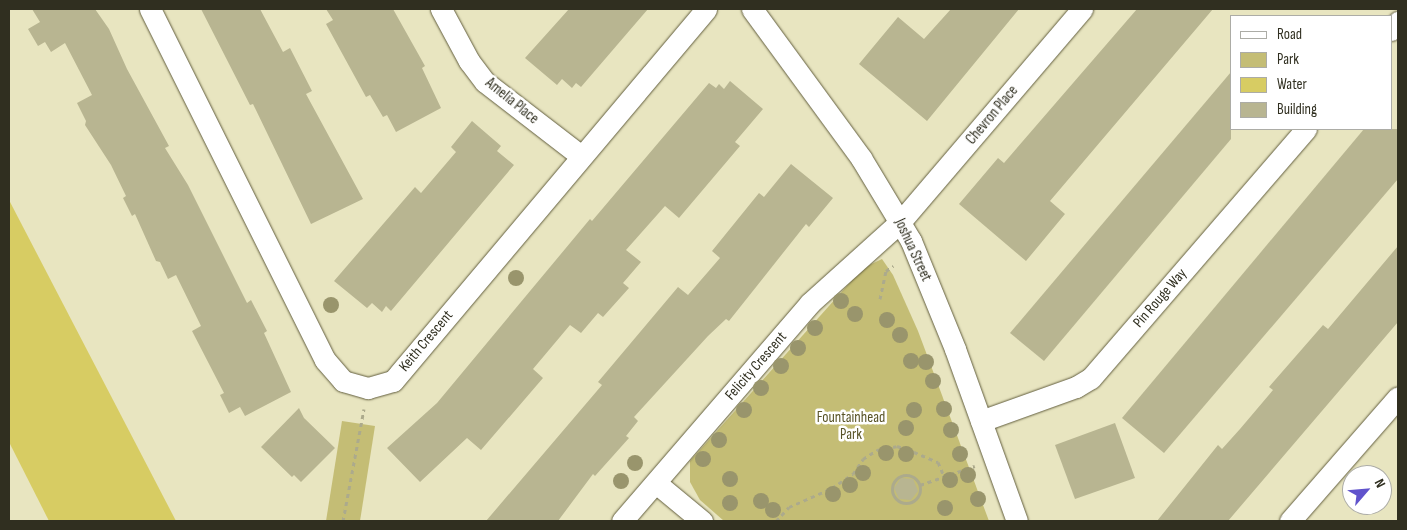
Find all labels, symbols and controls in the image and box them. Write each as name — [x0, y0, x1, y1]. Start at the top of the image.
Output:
legend — [1230, 15, 1392, 130]
text: Road — [1277, 25, 1302, 44]
text: Park — [1277, 50, 1299, 69]
street label: Amelia Place — [482, 74, 542, 128]
text: Water — [1277, 75, 1307, 94]
street label: Chevron Place — [962, 82, 1022, 148]
text: Building — [1277, 100, 1317, 119]
street label: Joshua Street — [891, 216, 935, 284]
street label: Pin Rouge Way — [1129, 265, 1191, 331]
street label: Keith Crescent — [395, 307, 457, 375]
street label: Felicity Crescent — [721, 328, 791, 404]
park label: Fountainhead Park — [817, 408, 885, 443]
north arrow — [1342, 465, 1392, 515]
text: N — [1371, 476, 1389, 491]

